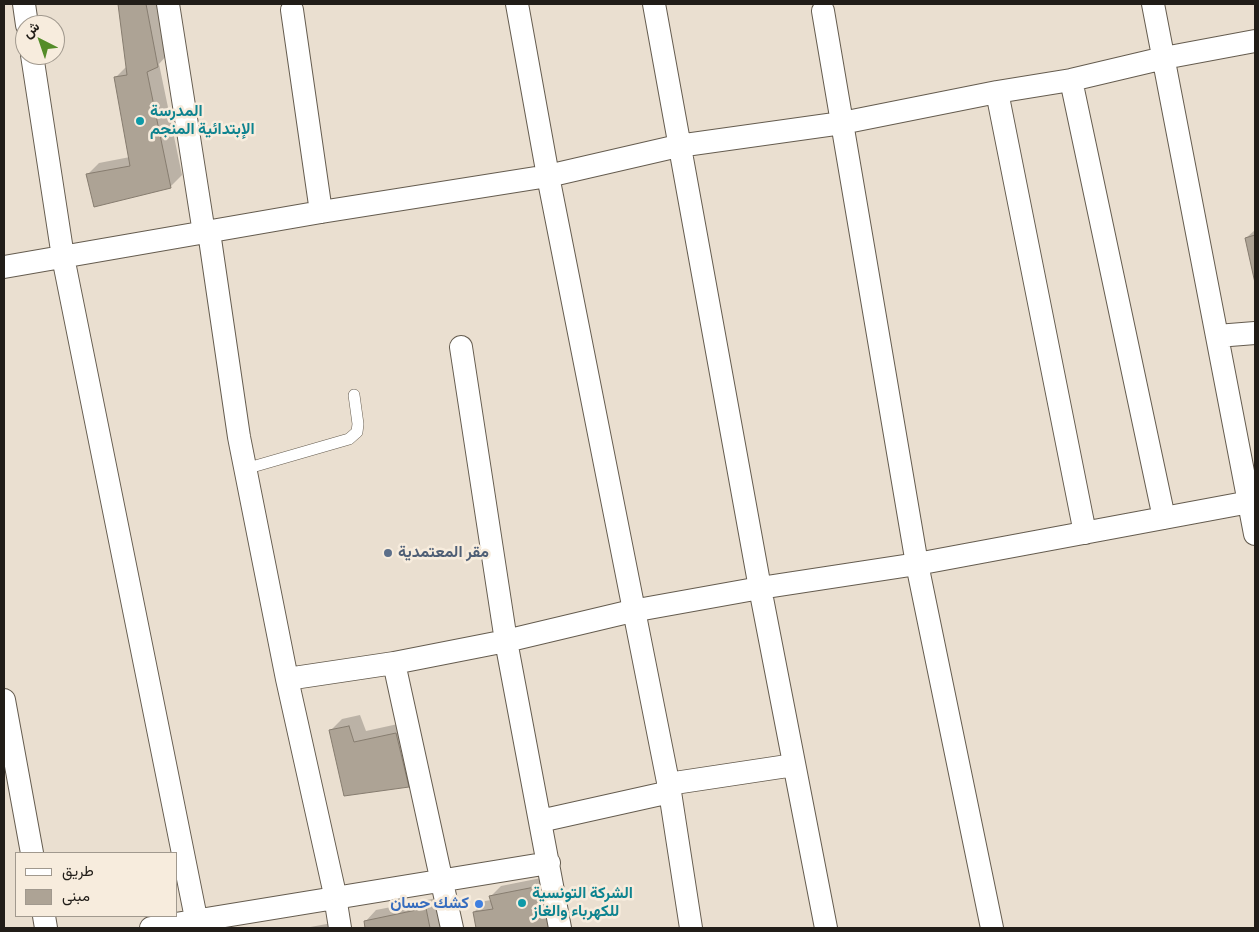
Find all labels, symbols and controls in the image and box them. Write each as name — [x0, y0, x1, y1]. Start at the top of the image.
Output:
north arrow — [15, 15, 65, 65]
text: ش — [18, 16, 44, 43]
place label: المدرسة الإبتدائية المنجم — [150, 102, 255, 140]
marker: المدرسة الإبتدائية المنجم — [134, 115, 146, 127]
place label: مقر المعتمدية — [398, 543, 489, 563]
marker: مقر المعتمدية — [382, 547, 394, 559]
legend — [15, 852, 178, 917]
text: طريق — [62, 860, 94, 881]
place label: الشركة التونسية للكهرباء والغاز — [532, 884, 633, 922]
text: مبنى — [62, 885, 90, 906]
place label: كشك حسان — [390, 894, 469, 914]
marker: الشركة التونسية للكهرباء والغاز — [516, 897, 528, 909]
marker: كشك حسان — [473, 898, 485, 910]

